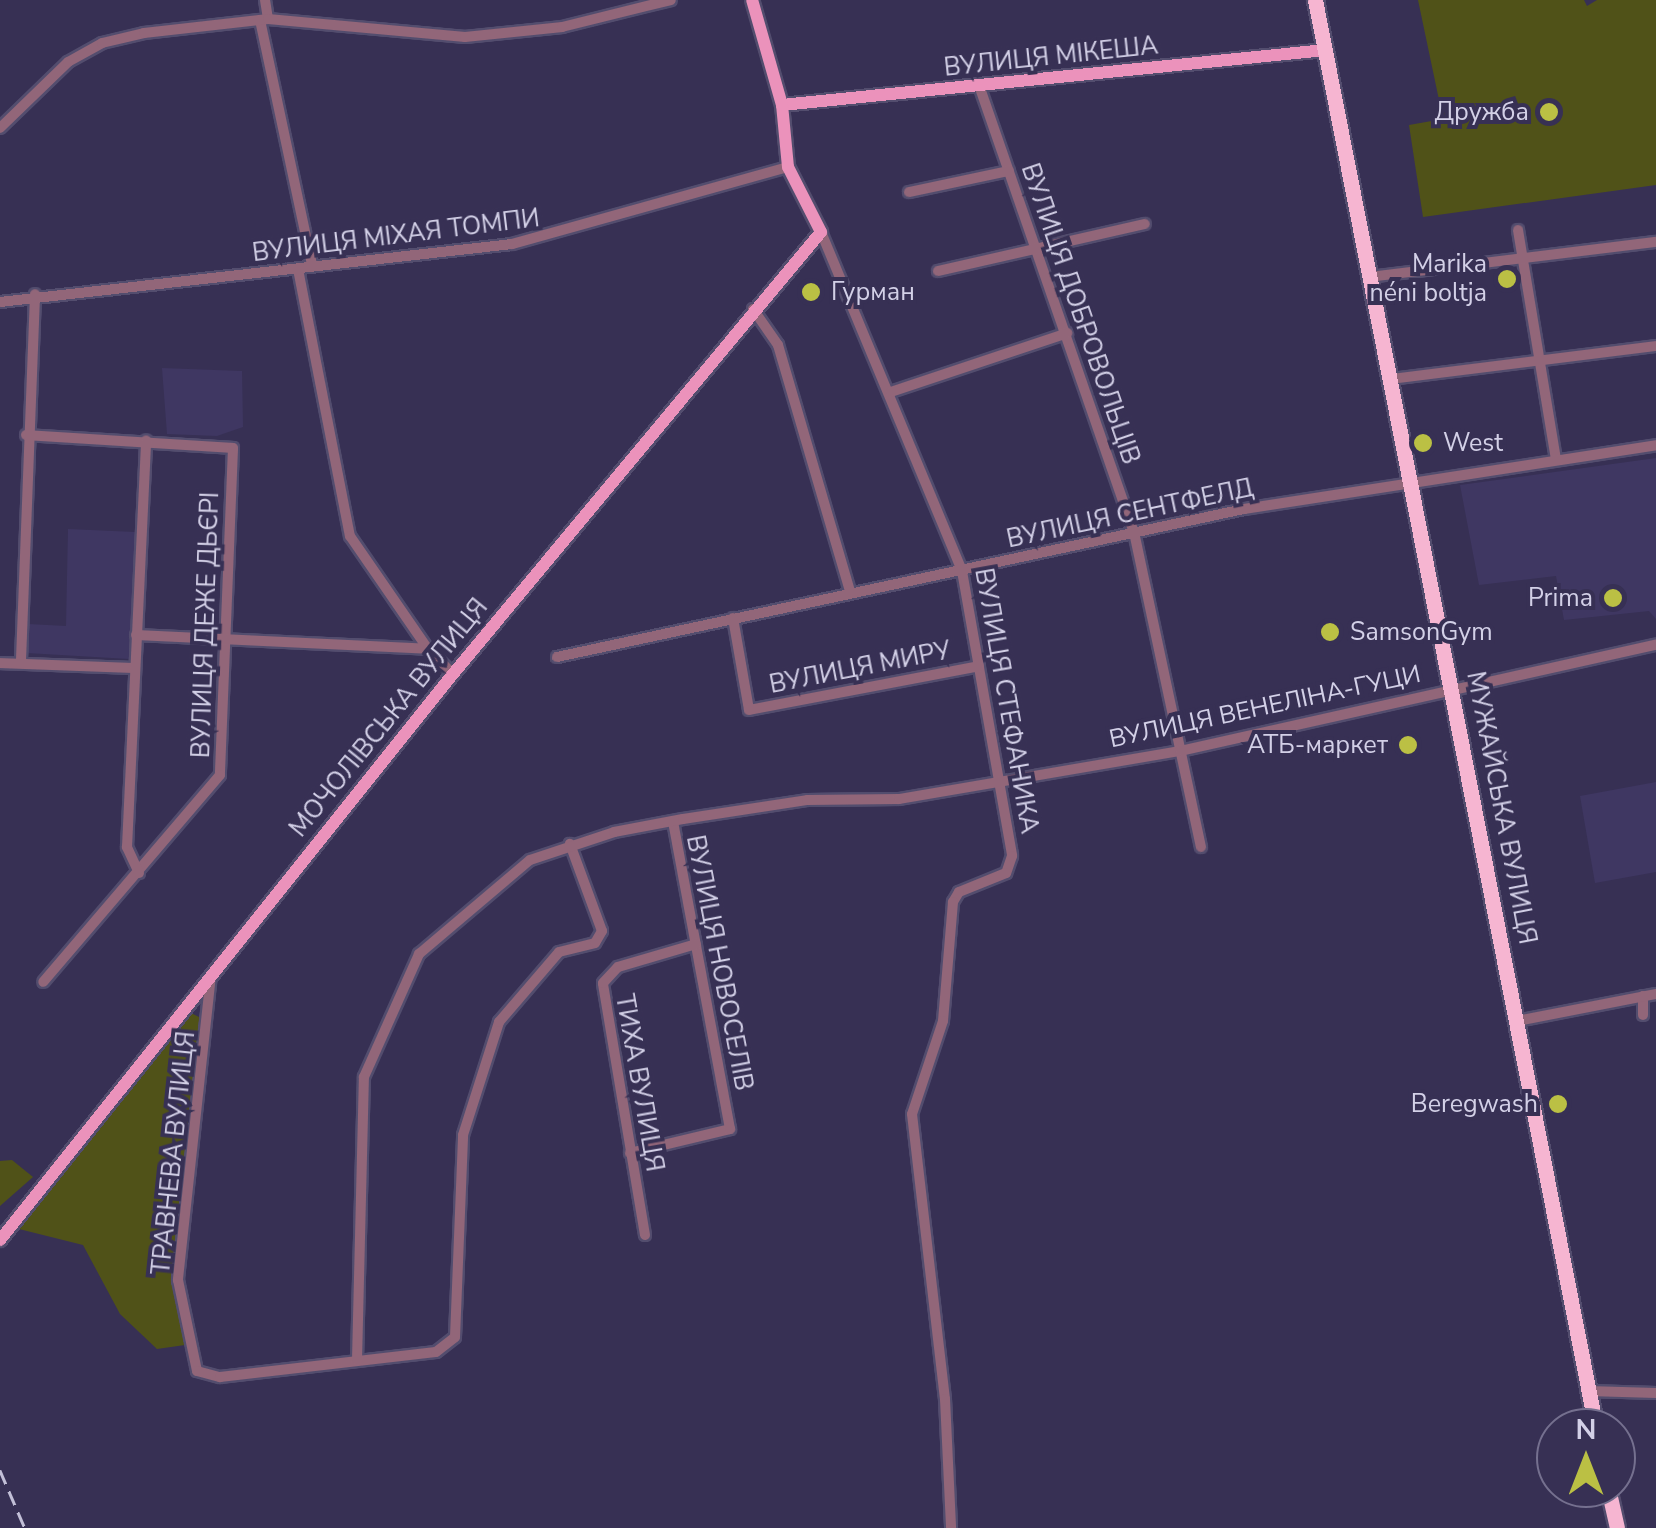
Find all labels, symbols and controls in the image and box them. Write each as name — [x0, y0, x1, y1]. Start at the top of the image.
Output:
street label: ВУЛИЦЯ МІКЕША — [942, 31, 1160, 83]
place label: Дружба — [1435, 97, 1529, 127]
marker: Дружба — [1538, 101, 1560, 123]
street label: ВУЛИЦЯ ДОБРОВОЛЬЦІВ — [1014, 160, 1146, 468]
street label: ВУЛИЦЯ МІХАЯ ТОМПИ — [251, 203, 541, 269]
place label: Marika néni boltja — [1370, 250, 1487, 309]
marker: Marika néni boltja — [1496, 268, 1518, 290]
place label: Гурман — [831, 277, 915, 307]
marker: Гурман — [800, 281, 822, 303]
place label: West — [1443, 428, 1503, 458]
marker: West — [1412, 432, 1434, 454]
street label: ВУЛИЦЯ СЕНТФЕЛД — [1004, 473, 1256, 555]
street label: ВУЛИЦЯ ДЕЖЕ ДЬЄРІ — [186, 491, 226, 759]
street label: ВУЛИЦЯ СТЕФАНИКА — [968, 566, 1044, 836]
place label: Prima — [1528, 583, 1593, 613]
marker: Prima — [1602, 587, 1624, 609]
street label: МОЧОЛІВСЬКА ВУЛИЦЯ — [284, 593, 494, 843]
place label: SamsonGym — [1350, 617, 1493, 647]
marker: SamsonGym — [1319, 621, 1341, 643]
street label: ВУЛИЦЯ МИРУ — [767, 636, 953, 700]
street label: ВУЛИЦЯ ВЕНЕЛІНА-ГУЦИ — [1107, 659, 1423, 755]
street label: МУЖАЙСЬКА ВУЛИЦЯ — [1460, 669, 1542, 947]
place label: АТБ-маркет — [1247, 730, 1388, 760]
marker: АТБ-маркет — [1397, 734, 1419, 756]
street label: ВУЛИЦЯ НОВОСЕЛІВ — [679, 833, 759, 1093]
street label: ТИХА ВУЛИЦЯ — [609, 992, 669, 1174]
street label: ТРАВНЕВА ВУЛИЦЯ — [146, 1030, 202, 1276]
place label: Beregwash — [1411, 1089, 1538, 1119]
marker: Beregwash — [1547, 1093, 1569, 1115]
north arrow — [1536, 1408, 1636, 1508]
text: N — [1576, 1411, 1596, 1449]

